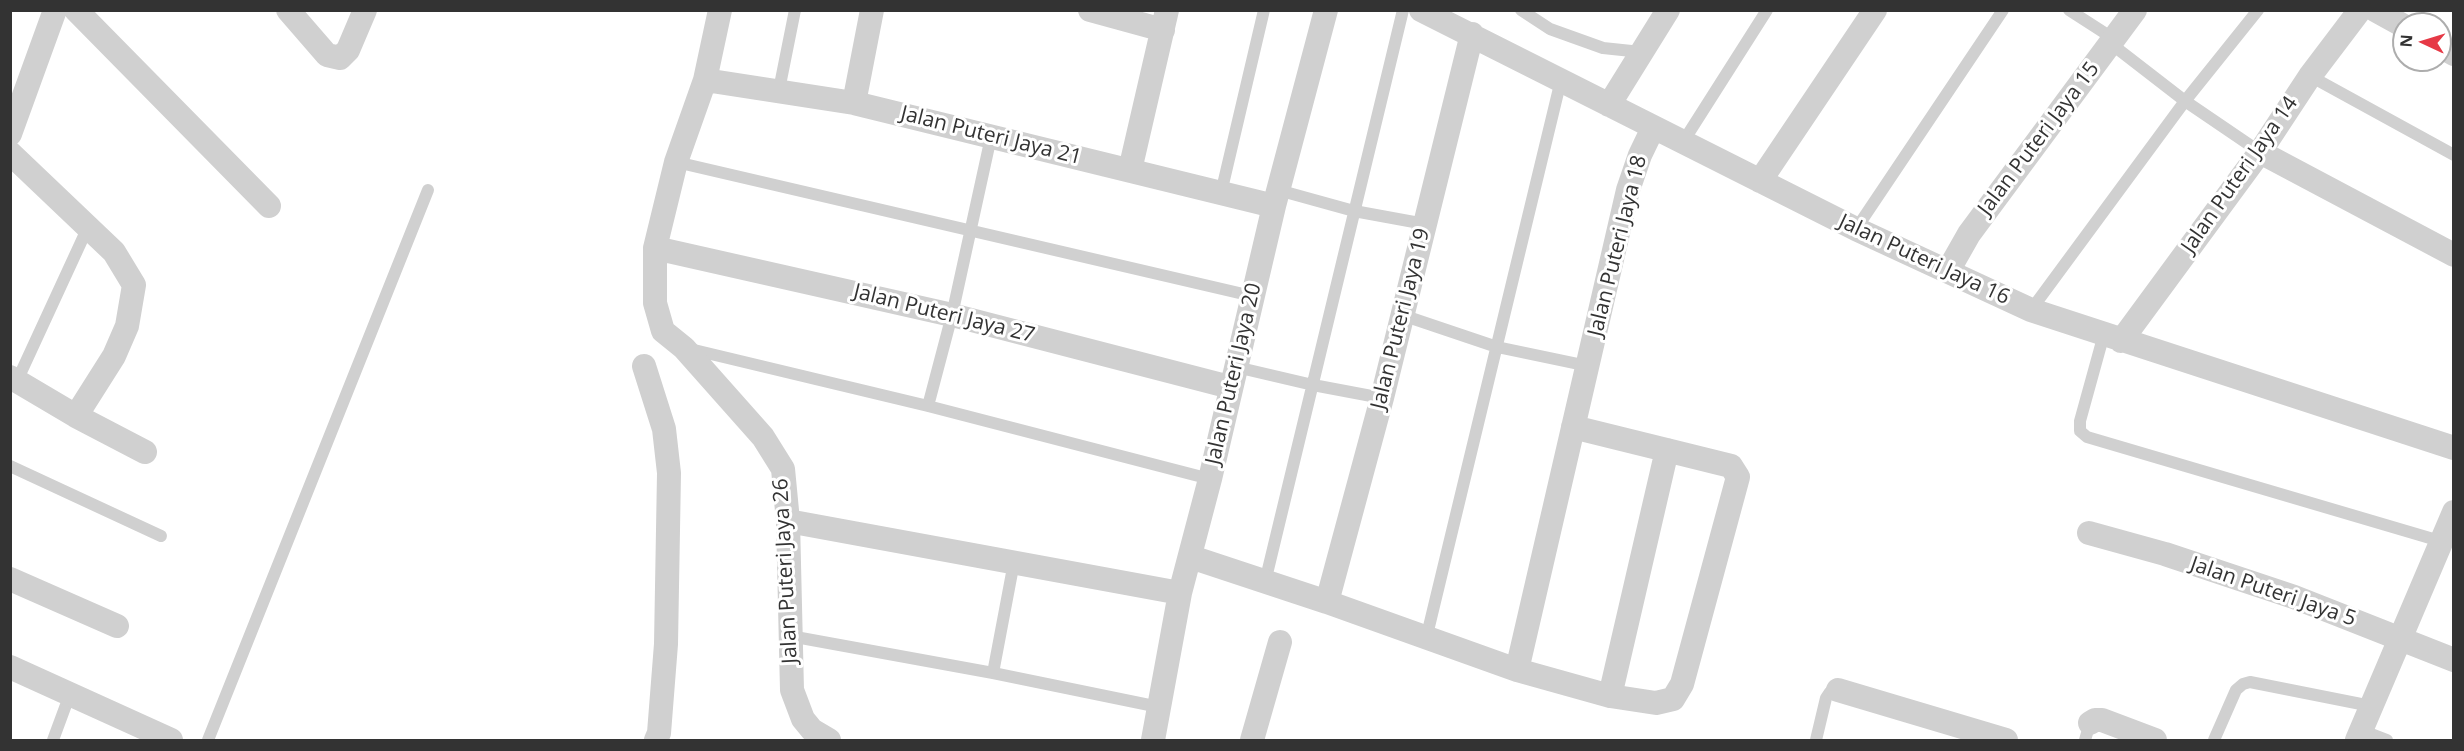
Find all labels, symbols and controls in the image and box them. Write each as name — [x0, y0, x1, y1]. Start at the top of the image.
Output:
north arrow — [2392, 12, 2452, 72]
text: N — [2395, 34, 2417, 48]
street label: Jalan Puteri Jaya 15 — [1973, 57, 2105, 221]
street label: Jalan Puteri Jaya 14 — [2176, 92, 2304, 258]
street label: Jalan Puteri Jaya 21 — [898, 101, 1084, 171]
street label: Jalan Puteri Jaya 18 — [1583, 153, 1653, 339]
street label: Jalan Puteri Jaya 16 — [1835, 209, 2013, 311]
street label: Jalan Puteri Jaya 19 — [1366, 226, 1436, 412]
street label: Jalan Puteri Jaya 27 — [851, 279, 1037, 349]
street label: Jalan Puteri Jaya 20 — [1201, 281, 1267, 467]
street label: Jalan Puteri Jaya 26 — [769, 478, 803, 664]
street label: Jalan Puteri Jaya 5 — [2187, 552, 2359, 632]

